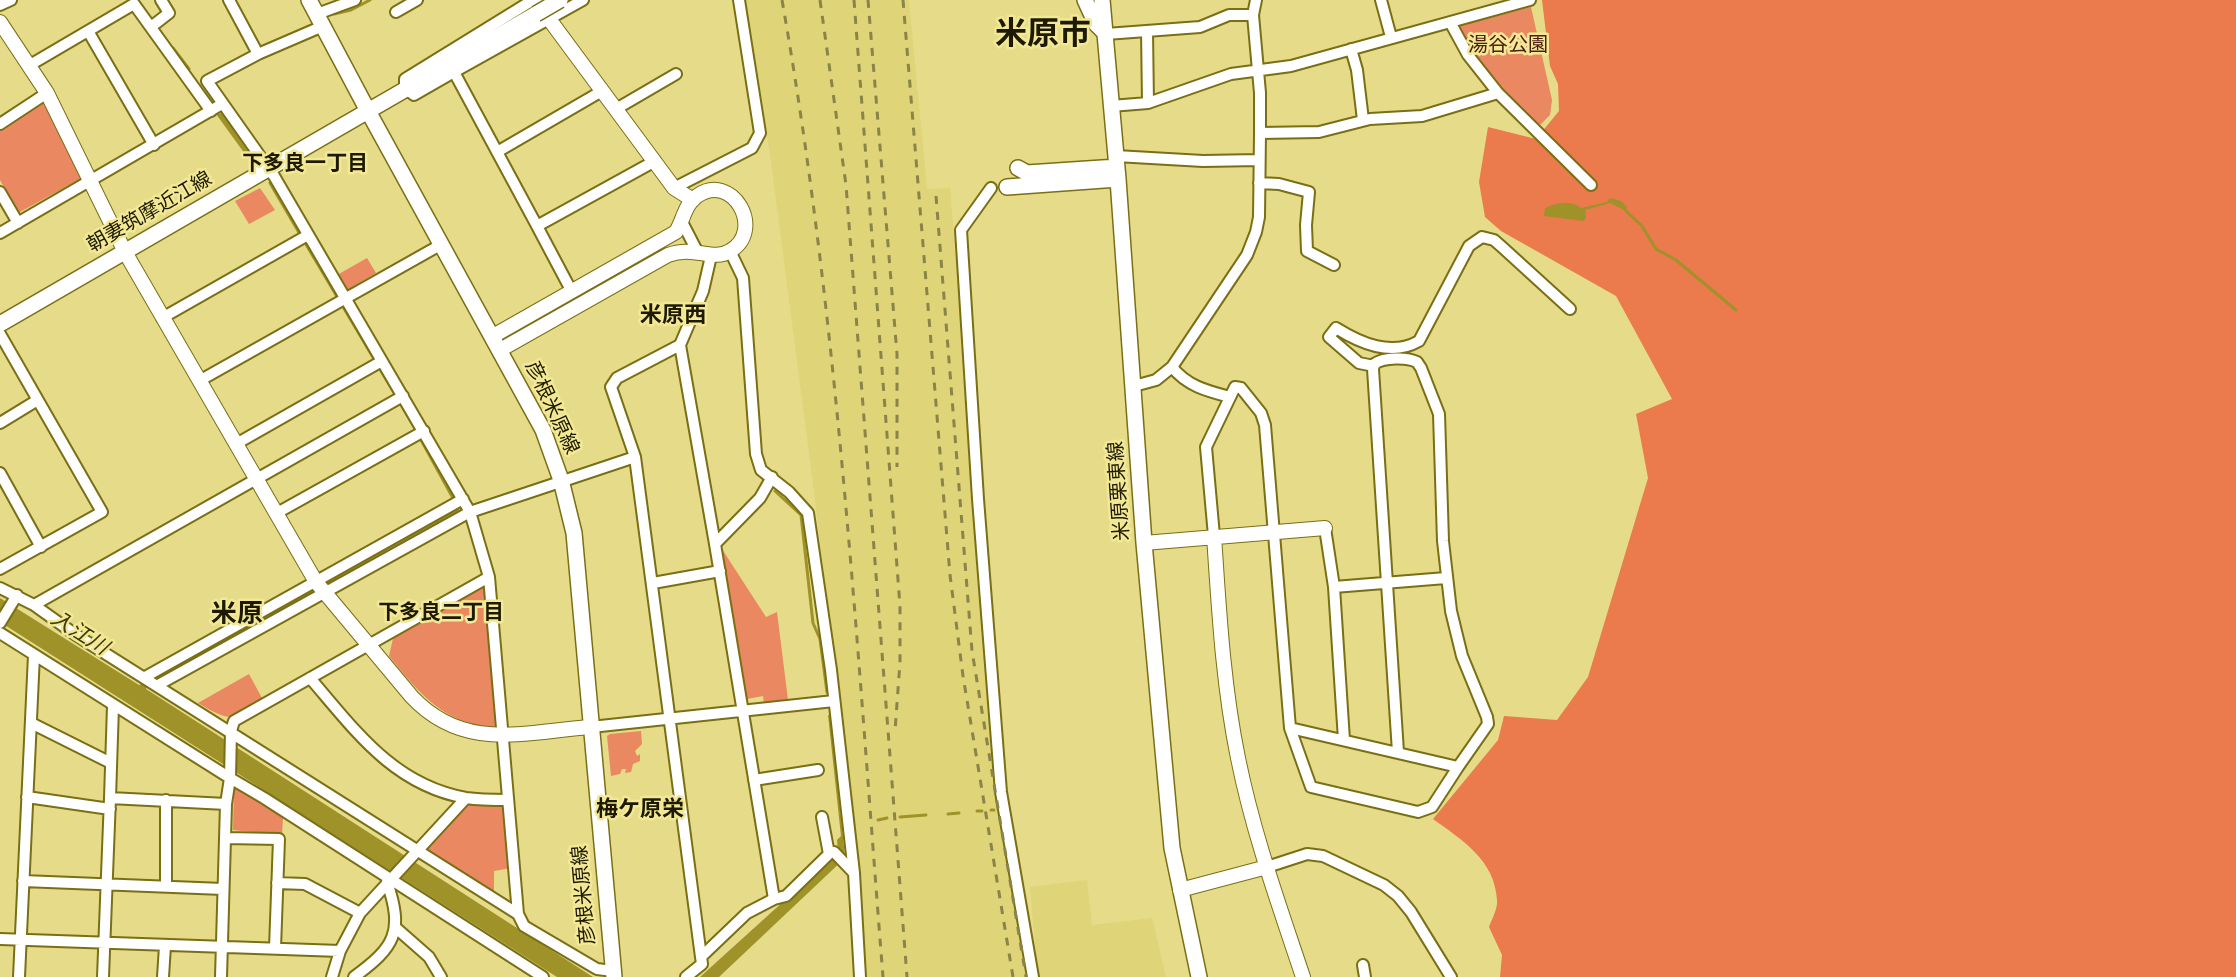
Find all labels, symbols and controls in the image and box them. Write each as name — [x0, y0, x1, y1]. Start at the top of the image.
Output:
district label: 米原市 — [995, 17, 1091, 55]
park label: 湯谷公園 — [1468, 34, 1548, 58]
district label: 下多良一丁目 — [242, 152, 368, 178]
street label: 朝妻筑摩近江線 — [83, 168, 217, 258]
district label: 米原西 — [640, 303, 706, 329]
street label: 彦根米原線 — [519, 358, 583, 458]
street label: 米原栗東線 — [1105, 440, 1135, 542]
district label: 米原 — [211, 599, 263, 631]
district label: 下多良二丁目 — [378, 601, 504, 627]
water label: 入江川 — [46, 607, 112, 661]
district label: 梅ケ原栄 — [596, 797, 684, 823]
street label: 彦根米原線 — [569, 844, 601, 946]

